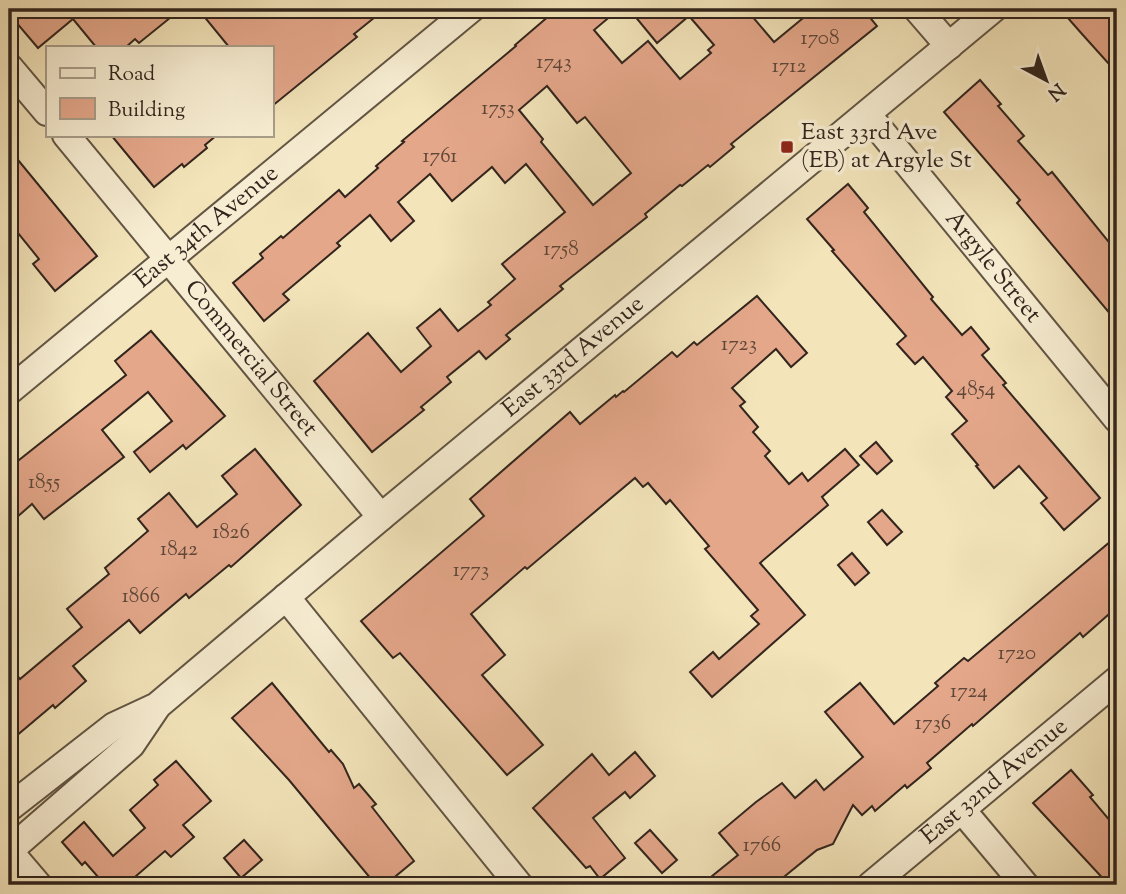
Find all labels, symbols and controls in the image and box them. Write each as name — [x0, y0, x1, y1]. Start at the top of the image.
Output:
house number: 1708 — [801, 24, 839, 54]
legend — [46, 46, 273, 136]
north arrow — [1010, 46, 1080, 116]
house number: 1743 — [536, 48, 572, 78]
house number: 1712 — [772, 52, 806, 82]
text: Road — [108, 60, 155, 90]
text: N — [1041, 76, 1070, 106]
house number: 1753 — [481, 94, 515, 124]
text: Building — [108, 96, 185, 126]
place label: East 33rd Ave (EB) at Argyle St — [801, 116, 972, 178]
marker: East 33rd Ave (EB) at Argyle St — [779, 139, 795, 155]
house number: 1761 — [422, 142, 458, 172]
street label: East 34th Avenue — [128, 158, 286, 297]
street label: Argyle Street — [936, 204, 1049, 331]
house number: 1758 — [543, 235, 579, 265]
street label: Commercial Street — [176, 273, 325, 444]
street label: East 33rd Avenue — [495, 288, 652, 426]
house number: 1723 — [721, 330, 757, 360]
house number: 4854 — [957, 375, 995, 405]
house number: 1855 — [28, 468, 60, 498]
house number: 1826 — [212, 518, 250, 548]
house number: 1842 — [160, 535, 198, 565]
house number: 1773 — [453, 556, 489, 586]
house number: 1866 — [122, 582, 160, 612]
house number: 1720 — [998, 639, 1036, 669]
house number: 1724 — [950, 677, 988, 707]
house number: 1736 — [915, 709, 951, 739]
street label: East 32nd Avenue — [914, 711, 1076, 853]
house number: 1766 — [743, 831, 781, 861]

